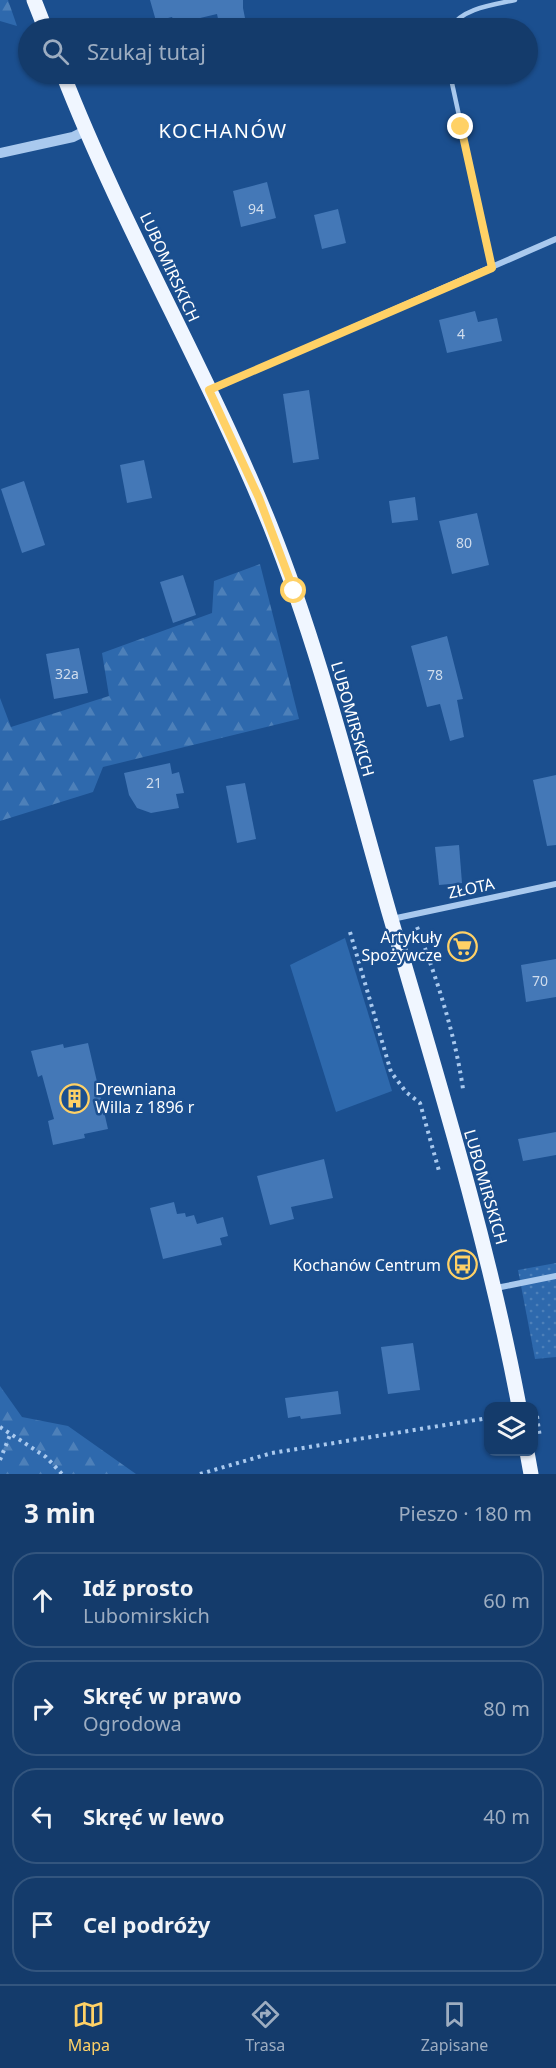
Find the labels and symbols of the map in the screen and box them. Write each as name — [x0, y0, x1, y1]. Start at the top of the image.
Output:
route end — [447, 113, 473, 139]
district label: KOCHANÓW — [158, 117, 288, 144]
house number: 94 — [248, 199, 264, 218]
street label: LUBOMIRSKICH — [135, 209, 205, 325]
house number: 4 — [457, 324, 465, 343]
house number: 80 — [456, 533, 472, 552]
route start — [280, 577, 306, 603]
street label: LUBOMIRSKICH — [326, 659, 380, 779]
house number: 32a — [55, 664, 79, 683]
house number: 78 — [427, 665, 443, 684]
house number: 21 — [146, 773, 162, 792]
street label: ZŁOTA — [446, 872, 497, 904]
place label: Artykuły Spożywcze — [361, 926, 443, 966]
supermarket icon: Artykuły Spożywcze — [447, 930, 479, 962]
house number: 70 — [532, 971, 548, 990]
place label: Drewniana Willa z 1896 r — [95, 1078, 195, 1118]
building icon: Drewniana Willa z 1896 r — [58, 1082, 90, 1114]
street label: LUBOMIRSKICH — [459, 1127, 513, 1247]
bus stop icon: Kochanów Centrum — [446, 1249, 478, 1281]
place label: Kochanów Centrum — [293, 1254, 441, 1276]

